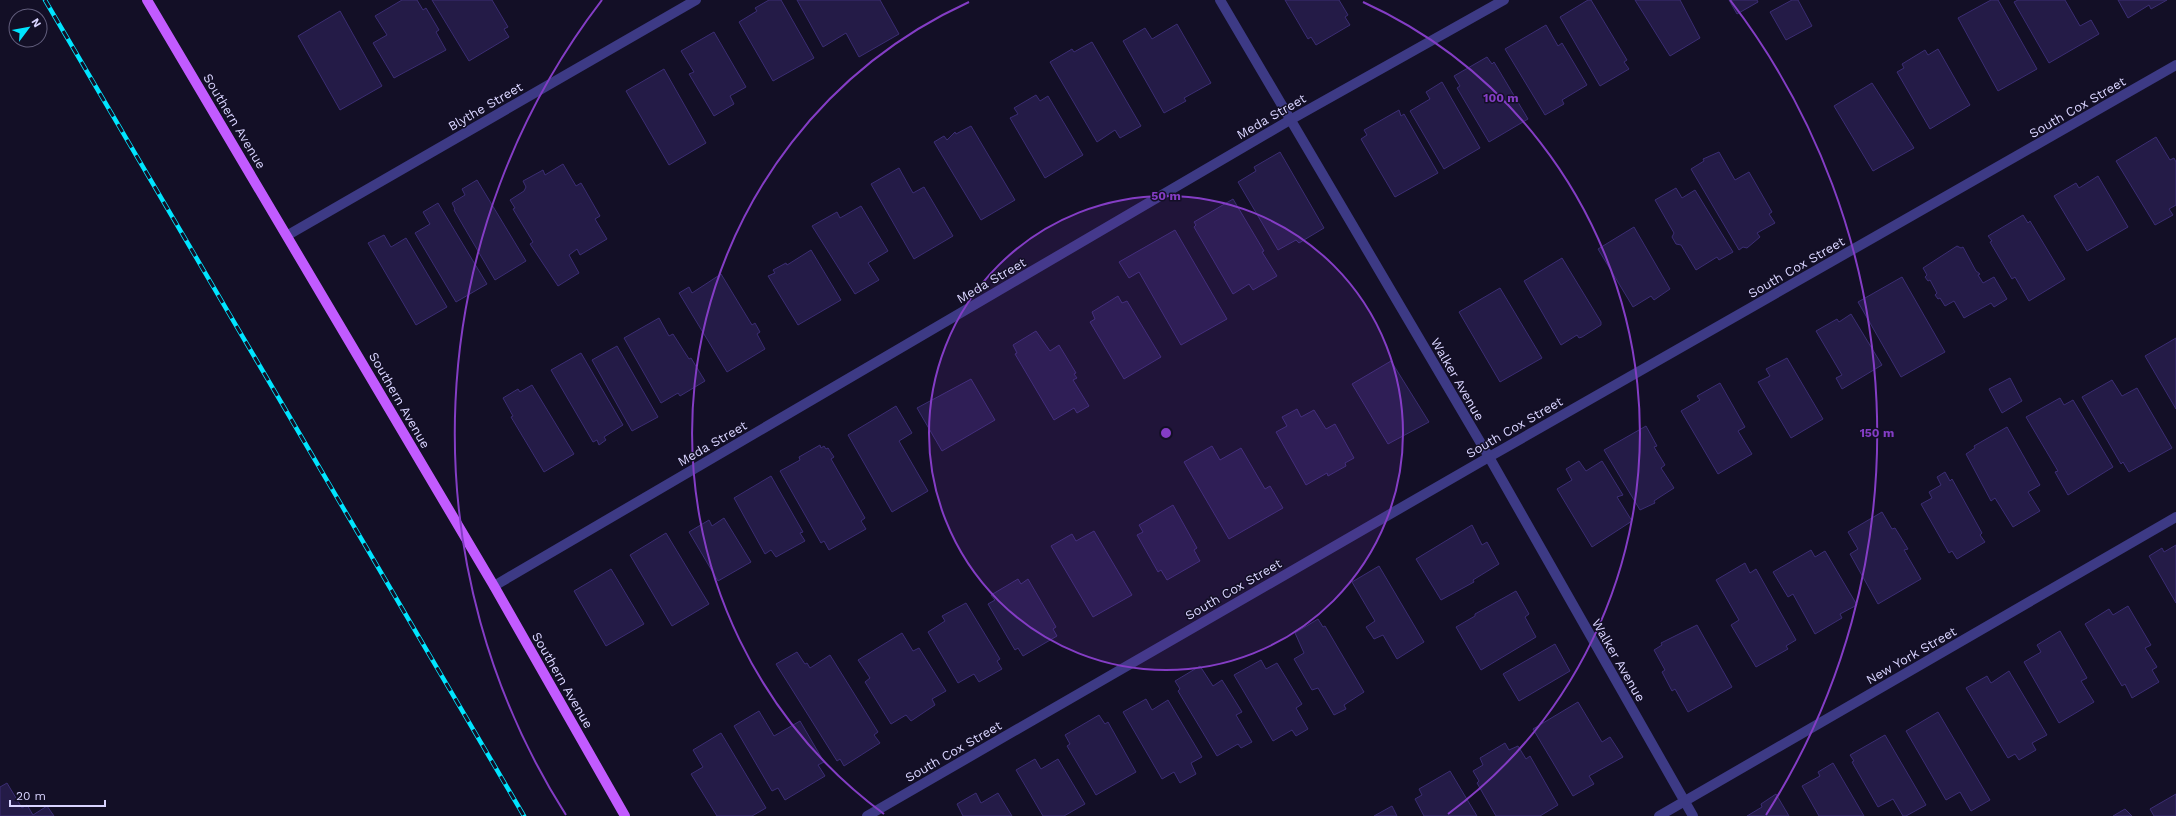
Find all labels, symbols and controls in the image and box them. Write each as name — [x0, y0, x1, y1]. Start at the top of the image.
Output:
north arrow — [8, 8, 48, 48]
text: N — [28, 16, 44, 30]
street label: Southern Avenue — [200, 71, 269, 172]
street label: South Cox Street — [2026, 73, 2129, 141]
street label: Blythe Street — [445, 79, 526, 134]
street label: Meda Street — [1234, 90, 1309, 142]
text: 100 m — [1483, 91, 1519, 105]
text: 50 m — [1151, 189, 1181, 203]
street label: South Cox Street — [1745, 233, 1848, 301]
street label: Meda Street — [954, 254, 1029, 306]
street label: Walker Avenue — [1428, 335, 1487, 423]
street label: Southern Avenue — [366, 350, 433, 451]
street label: South Cox Street — [1463, 393, 1566, 461]
street label: Meda Street — [675, 417, 750, 469]
centre of rings — [1159, 426, 1173, 440]
text: 150 m — [1860, 426, 1894, 440]
street label: South Cox Street — [1182, 555, 1285, 623]
street label: Walker Avenue — [1589, 616, 1648, 704]
street label: New York Street — [1864, 623, 1959, 687]
street label: Southern Avenue — [529, 630, 596, 731]
street label: South Cox Street — [902, 717, 1005, 785]
scale bar — [10, 782, 105, 808]
text: 20 m — [16, 789, 46, 803]

